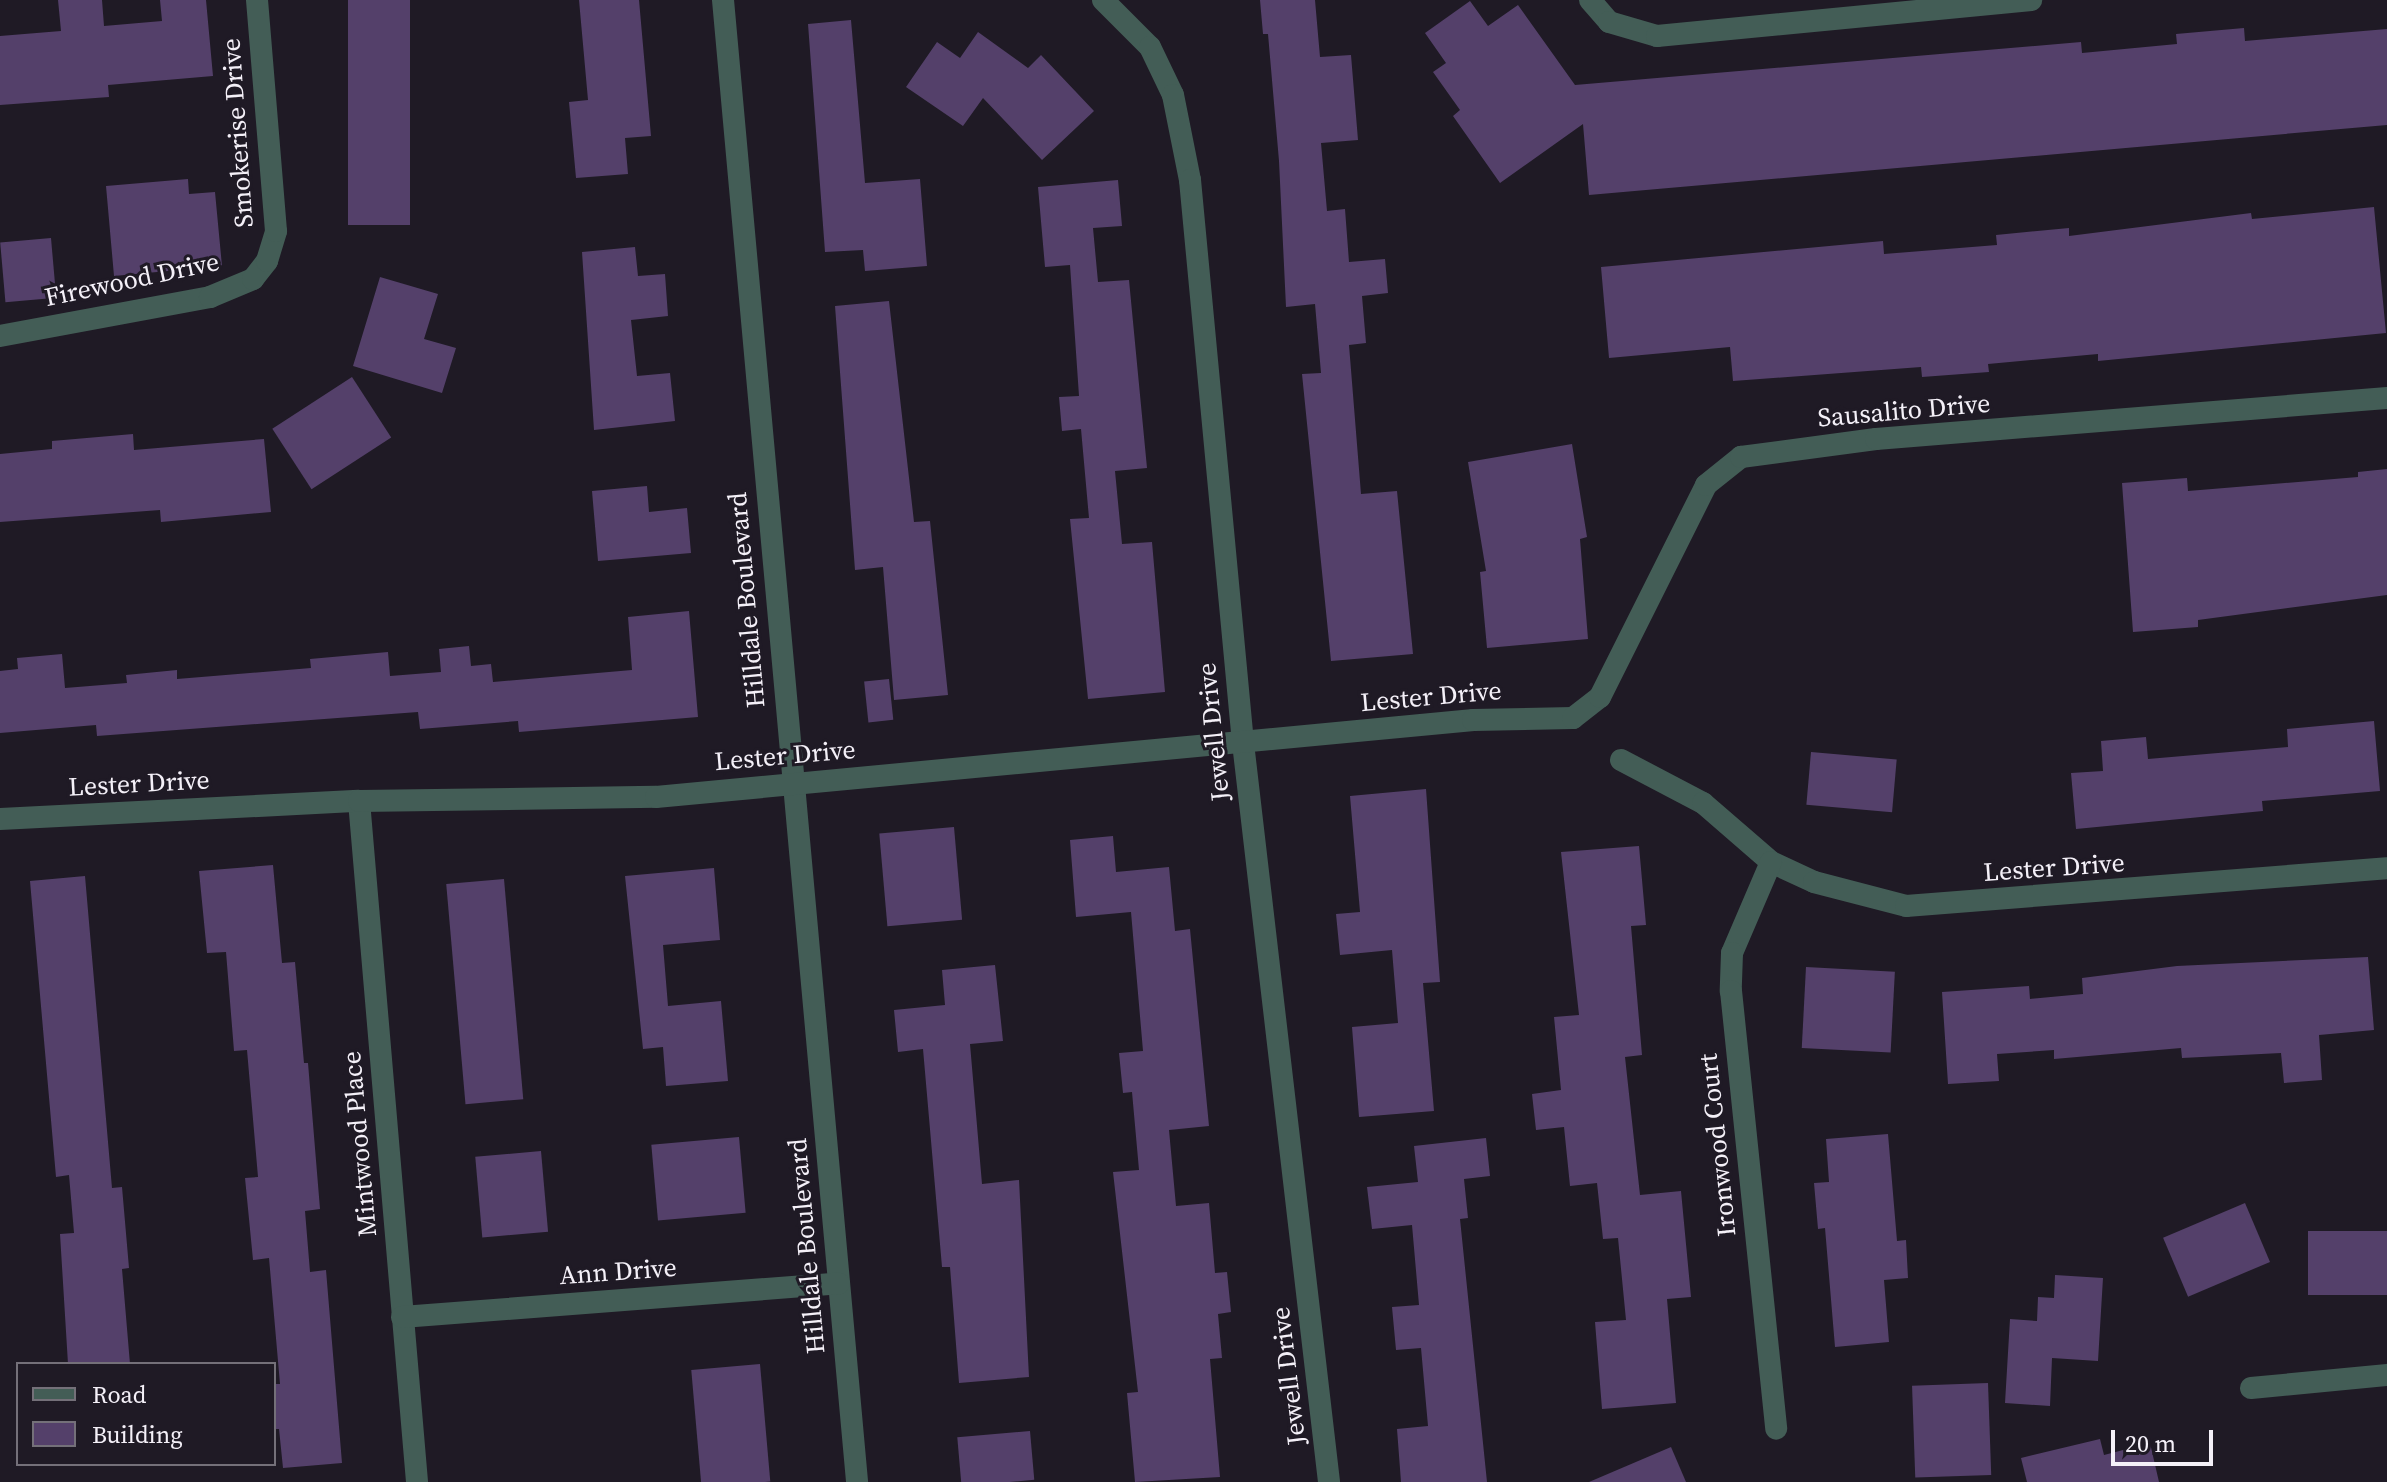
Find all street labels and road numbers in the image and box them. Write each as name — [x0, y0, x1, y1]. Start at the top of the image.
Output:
street label: Smokerise Drive — [216, 37, 260, 229]
street label: Firewood Drive — [42, 246, 222, 314]
street label: Sausalito Drive — [1816, 388, 1992, 434]
street label: Hilldale Boulevard — [722, 491, 772, 709]
street label: Jewell Drive — [1191, 661, 1237, 803]
street label: Lester Drive — [1359, 675, 1503, 719]
street label: Lester Drive — [713, 734, 857, 778]
street label: Lester Drive — [68, 765, 210, 803]
street label: Lester Drive — [1982, 848, 2126, 888]
street label: Mintwood Place — [336, 1050, 384, 1238]
street label: Ironwood Court — [1693, 1052, 1743, 1238]
street label: Hilldale Boulevard — [782, 1137, 832, 1355]
street label: Ann Drive — [558, 1252, 678, 1292]
street label: Jewell Drive — [1265, 1305, 1313, 1447]

